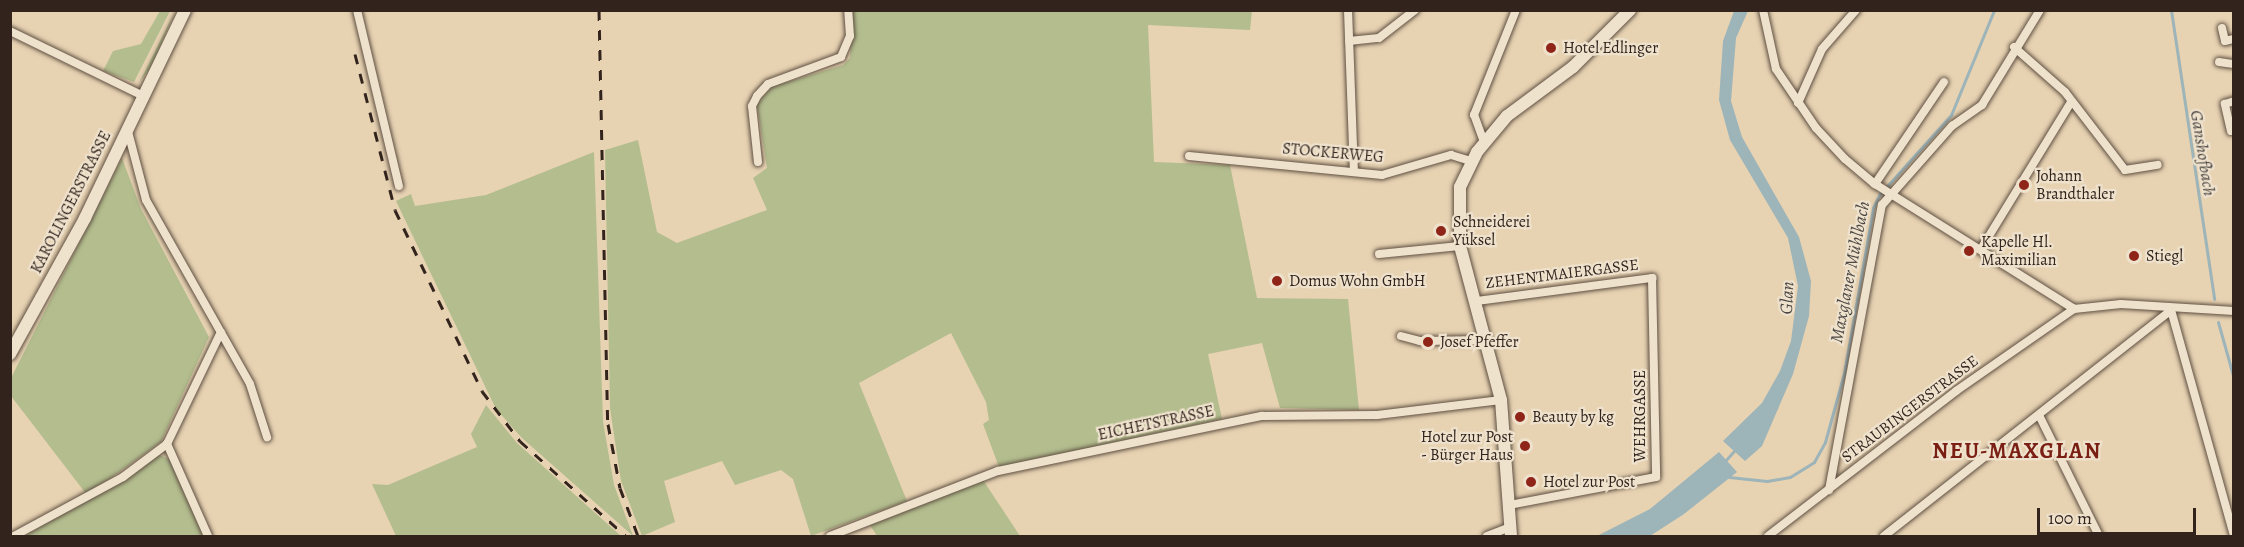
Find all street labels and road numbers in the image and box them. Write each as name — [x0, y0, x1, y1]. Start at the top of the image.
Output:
street label: KAROLINGERSTRASSE — [27, 127, 115, 277]
street label: STOCKERWEG — [1282, 139, 1384, 167]
street label: ZEHENTMAIERGASSE — [1484, 255, 1640, 293]
street label: STRAUBINGERSTRASSE — [1838, 351, 1982, 467]
street label: WEHRGASSE — [1630, 370, 1650, 462]
street label: EICHETSTRASSE — [1096, 401, 1216, 445]

